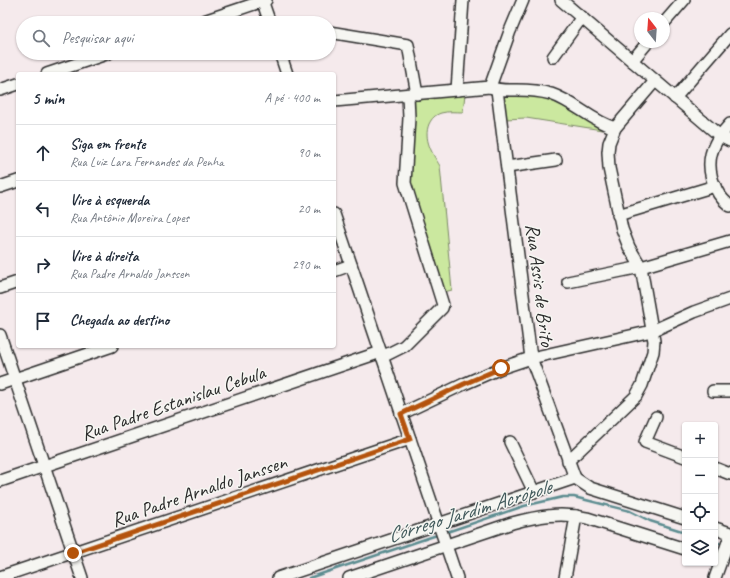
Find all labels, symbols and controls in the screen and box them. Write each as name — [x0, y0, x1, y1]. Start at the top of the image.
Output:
north arrow — [634, 12, 670, 48]
search box — [16, 16, 336, 60]
icon: search — [30, 27, 52, 49]
text: Pesquisar aqui — [62, 29, 133, 48]
text: 5 min — [32, 88, 64, 109]
text: A pé · 400 m — [264, 90, 320, 106]
text: Siga em frente — [70, 135, 146, 154]
icon: ahead — [32, 142, 54, 164]
text: 90 m — [298, 145, 320, 161]
text: Rua Luiz Lara Fernandes da Penha — [70, 154, 224, 170]
text: Vire à esquerda — [70, 191, 149, 210]
icon: left — [32, 198, 54, 220]
text: 20 m — [298, 201, 320, 217]
text: Rua Antônio Moreira Lopes — [70, 210, 189, 226]
street label: Rua Assis de Brito — [520, 222, 560, 349]
text: Vire à direita — [70, 247, 139, 266]
icon: right — [32, 254, 54, 276]
text: 290 m — [292, 257, 320, 273]
text: Rua Padre Arnaldo Janssen — [70, 266, 189, 282]
icon: arrive — [32, 310, 54, 332]
text: Chegada ao destino — [70, 311, 169, 330]
street label: Rua Padre Estanislau Cebula — [78, 359, 270, 446]
route start — [492, 359, 510, 377]
map controls — [682, 422, 718, 566]
button: + — [682, 422, 718, 458]
street label: Rua Padre Arnaldo Janssen — [108, 449, 291, 533]
button: − — [682, 458, 718, 494]
water label: Córrego Jardim Acrópole — [384, 473, 557, 548]
button: locate — [682, 494, 718, 530]
button: layers — [682, 530, 718, 566]
route end — [64, 544, 82, 562]

